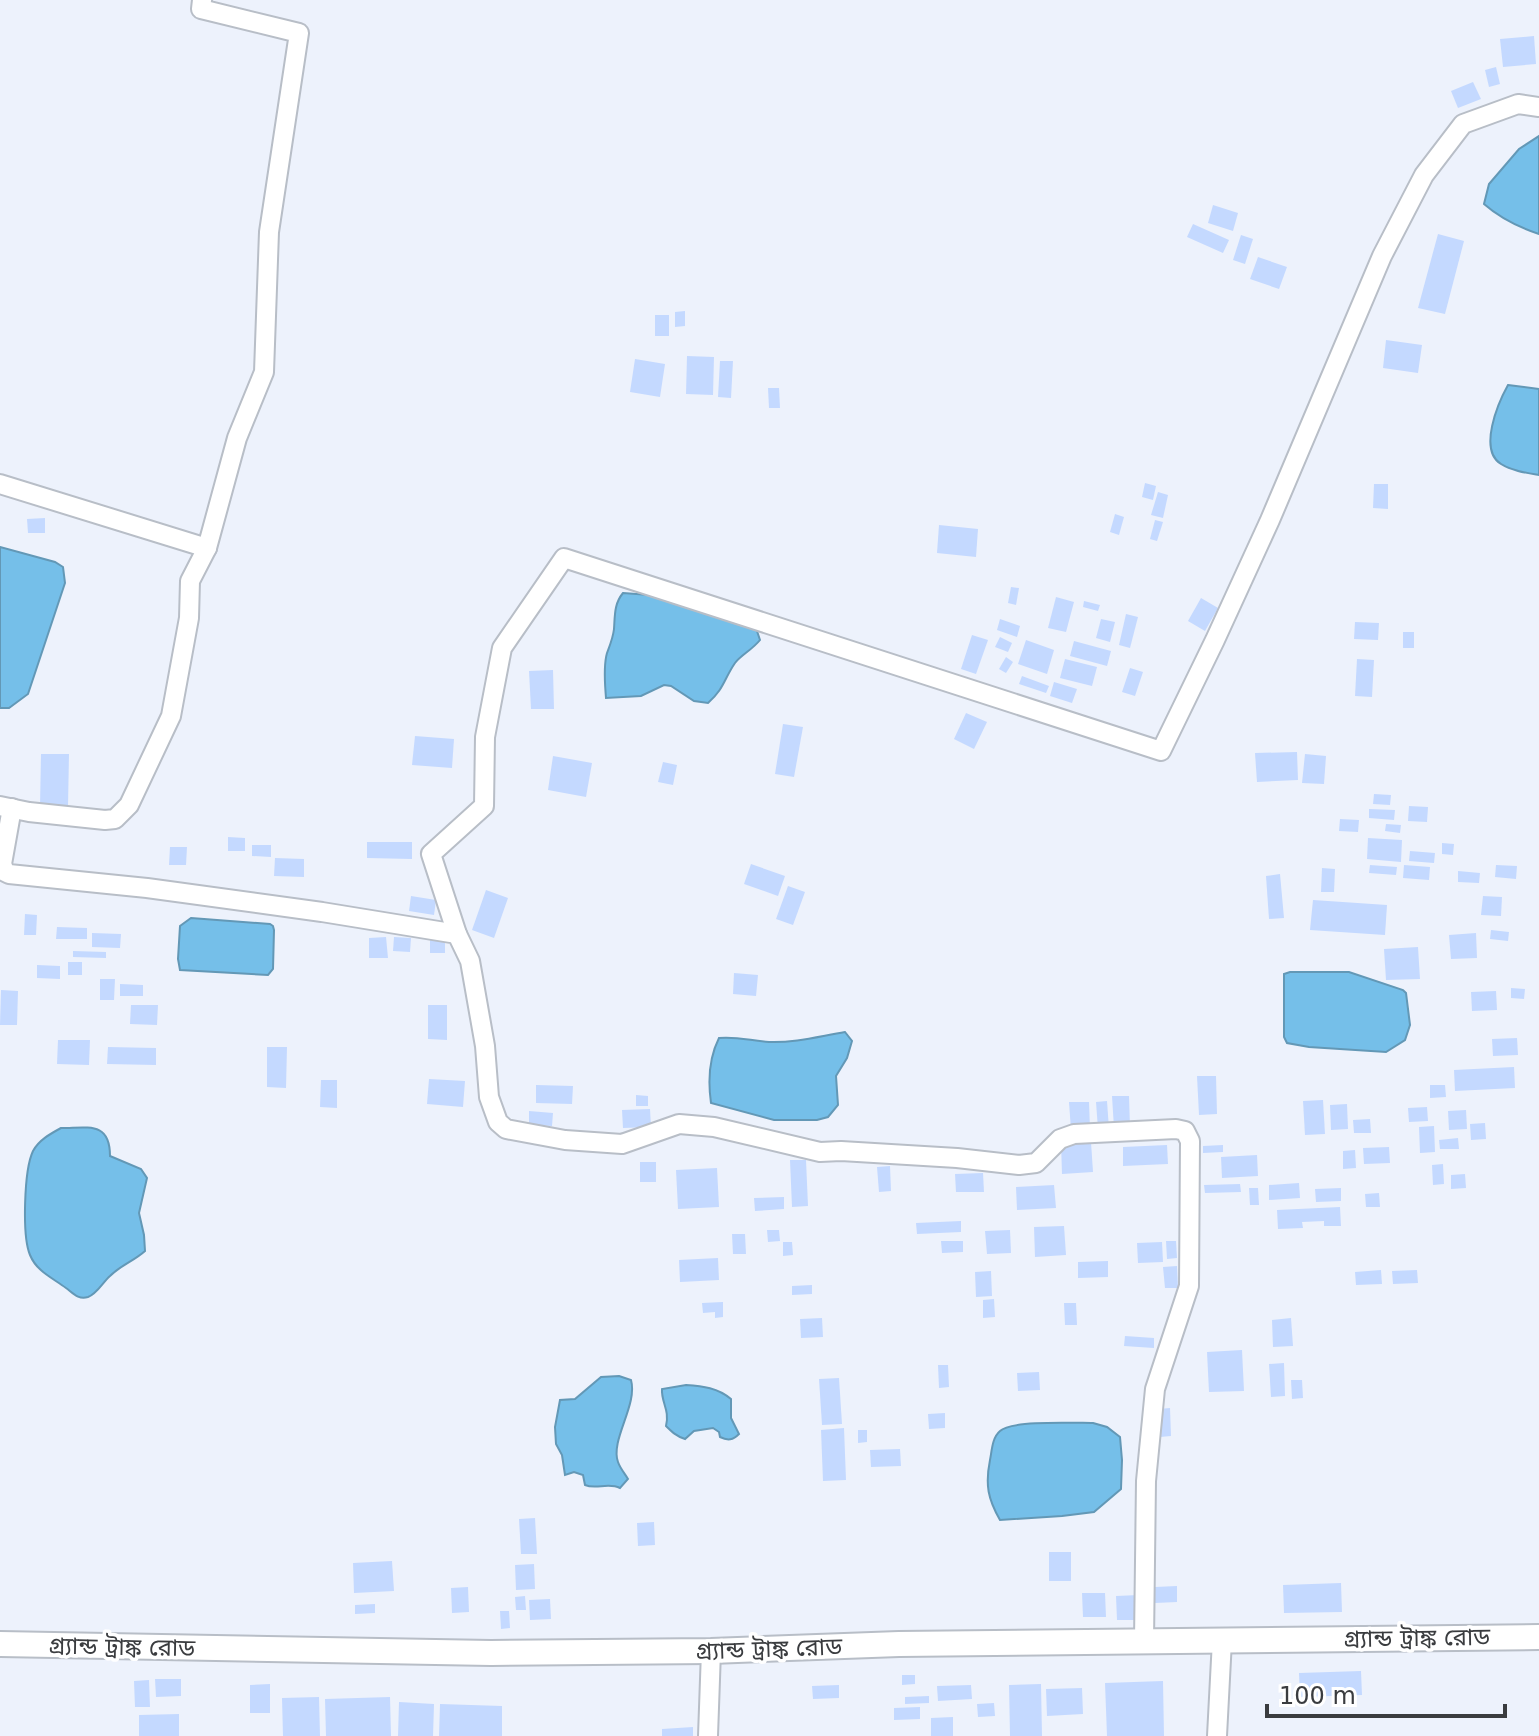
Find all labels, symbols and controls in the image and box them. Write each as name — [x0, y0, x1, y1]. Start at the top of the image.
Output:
street label: গ্র্যান্ড ট্রাঙ্ক রোড — [1343, 1623, 1491, 1653]
street label: গ্র্যান্ড ট্রাঙ্ক রোড — [48, 1632, 196, 1662]
street label: গ্র্যান্ড ট্রাঙ্ক রোড — [695, 1632, 844, 1666]
scale bar — [1267, 1668, 1505, 1718]
text: 100 m — [1279, 1682, 1356, 1710]

